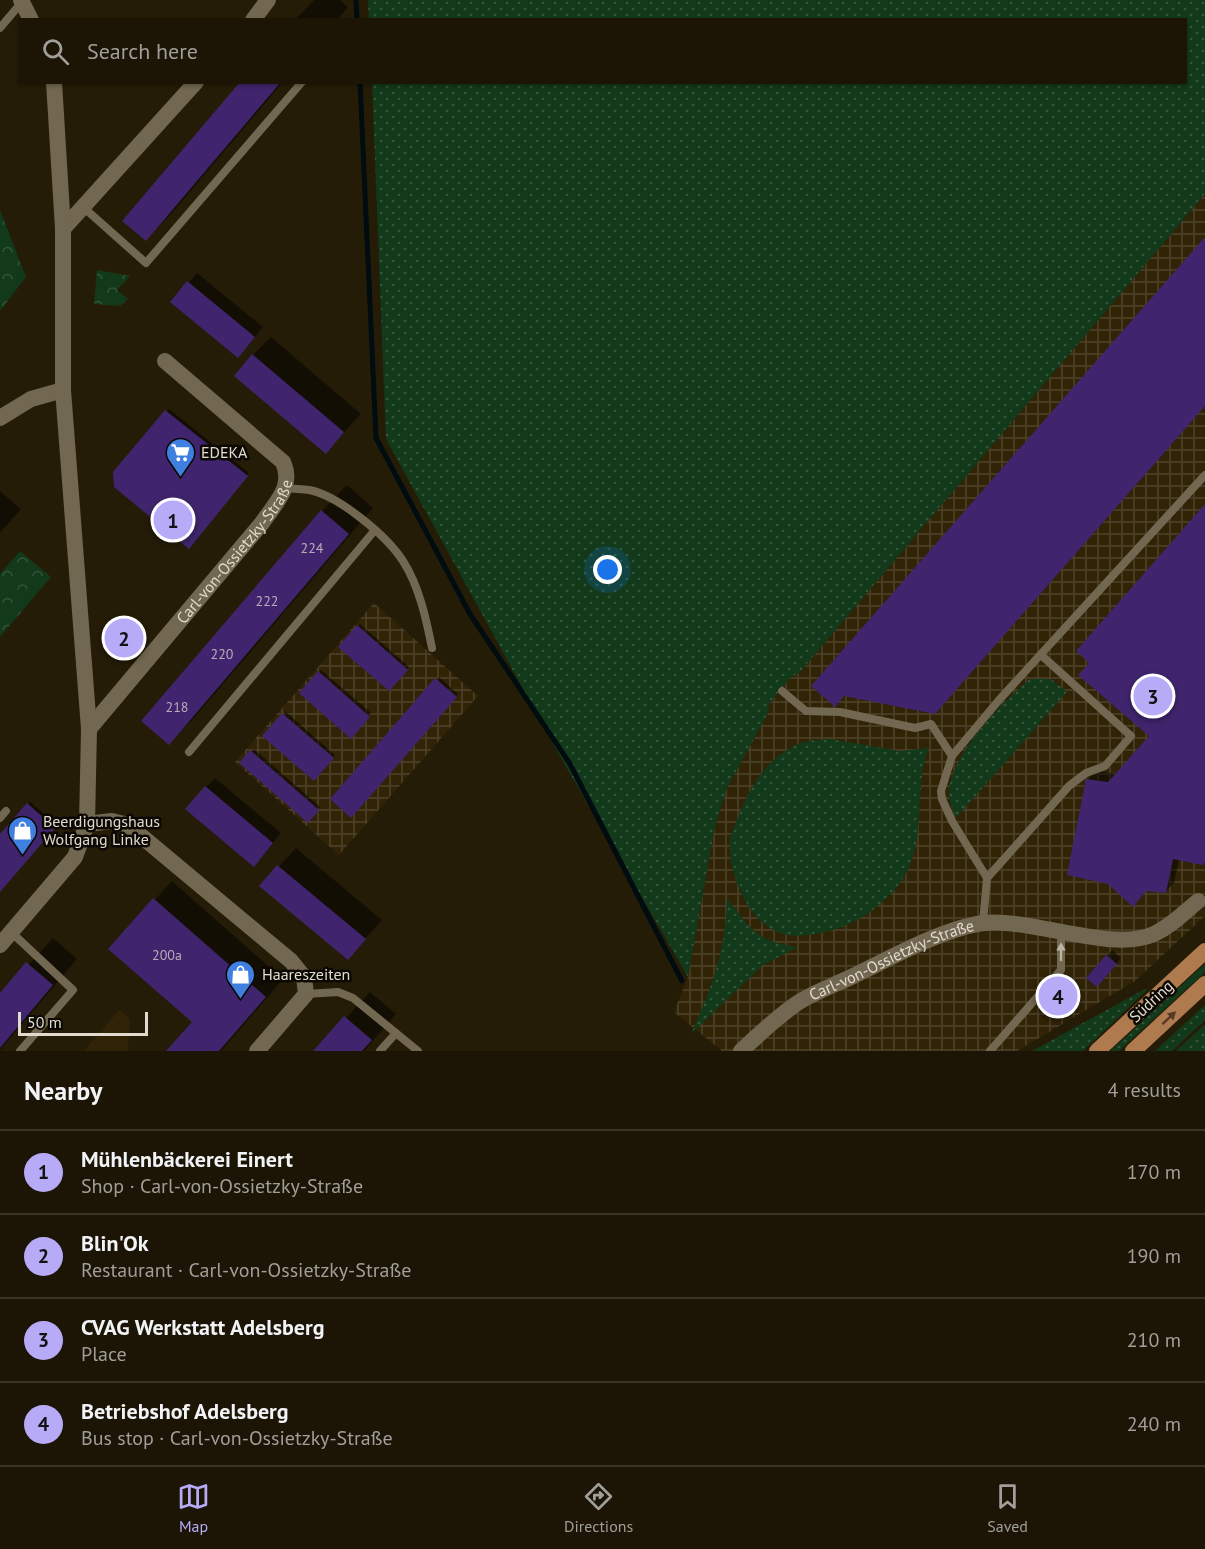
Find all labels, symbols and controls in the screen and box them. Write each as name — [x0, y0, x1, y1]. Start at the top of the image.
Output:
search box — [18, 18, 1187, 84]
icon: search — [39, 35, 72, 68]
text: Search here — [87, 37, 198, 65]
supermarket icon: EDEKA — [164, 436, 196, 478]
place label: EDEKA — [201, 442, 248, 462]
street label: Carl-von-Ossietzky-Straße — [172, 478, 296, 628]
pin: 1 — [154, 498, 192, 542]
house number: 224 — [301, 539, 324, 557]
your location — [593, 555, 622, 584]
house number: 222 — [256, 592, 278, 610]
pin: 2 — [104, 616, 144, 660]
house number: 220 — [211, 645, 234, 663]
pin: 3 — [1134, 674, 1172, 718]
house number: 218 — [166, 698, 188, 716]
place label: Beerdigungshaus Wolfgang Linke — [43, 811, 160, 849]
shop icon: Beerdigungshaus Wolfgang Linke — [6, 814, 38, 856]
street label: Carl-von-Ossietzky-Straße — [806, 915, 976, 1005]
one-way arrow — [1056, 942, 1066, 961]
house number: 200a — [152, 946, 182, 964]
shop icon: Haareszeiten — [225, 958, 257, 1000]
place label: Haareszeiten — [262, 964, 350, 984]
pin: 4 — [1038, 974, 1078, 1018]
street label: Südring — [1125, 976, 1177, 1026]
scale bar — [18, 1009, 148, 1036]
text: 50 m — [27, 1012, 62, 1032]
one-way arrow — [1161, 1012, 1176, 1025]
text: Nearby — [24, 1074, 102, 1107]
text: 4 results — [1108, 1077, 1181, 1103]
text: Mühlenbäckerei Einert — [81, 1145, 293, 1173]
text: 1 — [38, 1159, 49, 1185]
text: 170 m — [1127, 1159, 1181, 1185]
text: Shop · Carl-von-Ossietzky-Straße — [81, 1173, 363, 1199]
text: Blin'Ok — [81, 1229, 149, 1257]
text: 2 — [38, 1243, 49, 1269]
text: 190 m — [1127, 1243, 1181, 1269]
text: Restaurant · Carl-von-Ossietzky-Straße — [81, 1257, 411, 1283]
text: CVAG Werkstatt Adelsberg — [81, 1313, 324, 1341]
text: 3 — [38, 1327, 49, 1353]
text: 210 m — [1127, 1327, 1181, 1353]
text: Place — [81, 1341, 127, 1367]
text: Betriebshof Adelsberg — [81, 1397, 289, 1425]
text: 4 — [38, 1411, 49, 1437]
text: 240 m — [1127, 1411, 1181, 1437]
text: Bus stop · Carl-von-Ossietzky-Straße — [81, 1425, 393, 1451]
tab: Map — [177, 1480, 210, 1536]
tab: Directions — [564, 1480, 633, 1536]
tab: Saved — [987, 1480, 1028, 1536]

